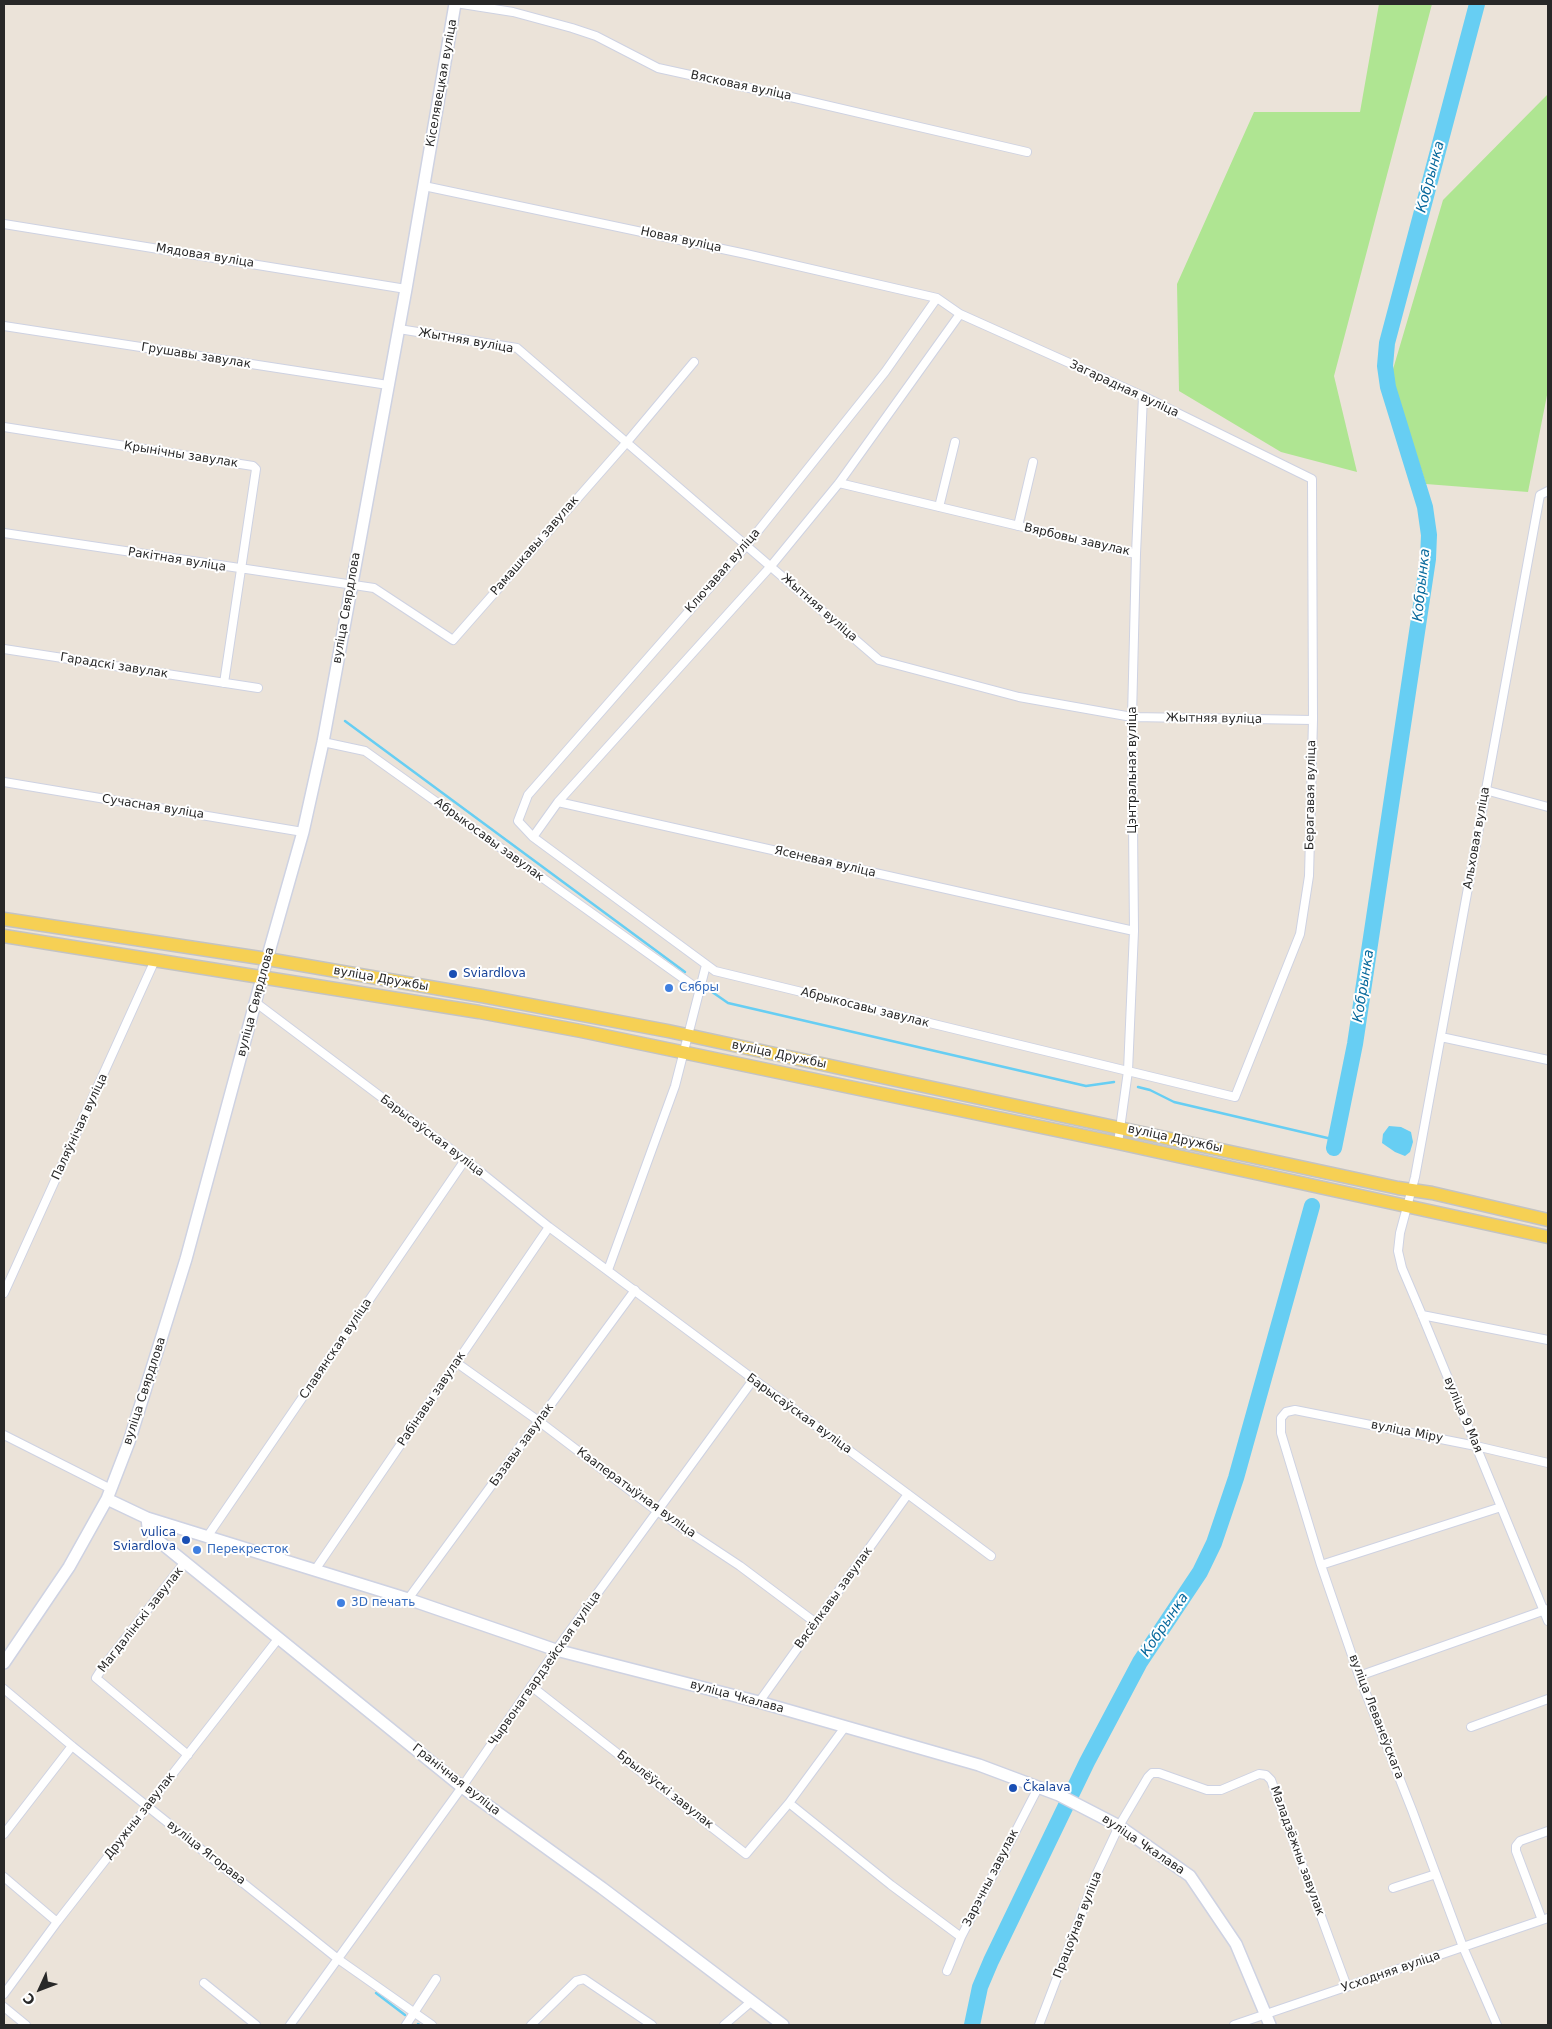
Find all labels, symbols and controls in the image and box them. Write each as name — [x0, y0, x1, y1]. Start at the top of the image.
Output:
street label: Кіселявецкая вуліца — [424, 18, 460, 148]
street label: Вясковая вуліца — [689, 68, 793, 104]
water label: Кобрынка — [1413, 139, 1449, 215]
street label: Новая вуліца — [639, 224, 723, 256]
street label: Мядовая вуліца — [155, 241, 255, 271]
street label: Жытняя вуліца — [417, 326, 515, 356]
street label: Грушавы завулак — [140, 340, 252, 372]
street label: Загарадная вуліца — [1067, 357, 1181, 421]
street label: Крынічны завулак — [123, 439, 239, 471]
street label: Рамашкавы завулак — [488, 493, 582, 599]
street label: Вярбовы завулак — [1023, 521, 1131, 559]
street label: Ключавая вуліца — [683, 526, 763, 616]
street label: Ракітная вуліца — [127, 545, 227, 575]
water label: Кобрынка — [1410, 548, 1434, 622]
street label: вуліца Свярдлова — [330, 551, 364, 665]
street label: Жытняя вуліца — [778, 571, 860, 645]
street label: Гарадскі завулак — [59, 650, 169, 682]
street label: Цэнтральная вуліца — [1126, 706, 1140, 834]
street label: Жытняя вуліца — [1166, 711, 1262, 727]
street label: Берагавая вуліца — [1303, 740, 1319, 850]
street label: Альховая вуліца — [1461, 786, 1493, 890]
street label: Сучасная вуліца — [101, 792, 205, 822]
street label: Абрыкосавы завулак — [431, 795, 547, 885]
street label: Ясеневая вуліца — [773, 843, 877, 881]
street label: вуліца Свярдлова — [234, 946, 278, 1058]
water label: Кобрынка — [1350, 949, 1378, 1023]
street label: вуліца Дружбы — [332, 964, 430, 994]
place label: Sviardlova — [463, 967, 526, 981]
marker: Sviardlova — [447, 968, 459, 980]
place label: Сябры — [679, 981, 719, 995]
marker: Сябры — [663, 982, 675, 994]
street label: Абрыкосавы завулак — [799, 985, 931, 1031]
street label: вуліца Дружбы — [730, 1038, 828, 1072]
street label: Паляўнічая вуліца — [49, 1072, 111, 1182]
street label: Барысаўская вуліца — [377, 1092, 487, 1180]
street label: вуліца Дружбы — [1126, 1122, 1224, 1156]
street label: Славянская вуліца — [297, 1296, 375, 1402]
street label: вуліца Свярдлова — [121, 1335, 169, 1447]
street label: Рабінавы завулак — [395, 1349, 469, 1449]
street label: Барысаўская вуліца — [744, 1371, 854, 1457]
street label: вуліца 9 Мая — [1441, 1375, 1485, 1455]
street label: Бэзавы завулак — [487, 1401, 557, 1489]
street label: вуліца Міру — [1370, 1418, 1444, 1446]
street label: Кааператыўная вуліца — [574, 1445, 698, 1541]
place label: vulica Sviardlova — [113, 1526, 176, 1554]
marker: vulica Sviardlova — [180, 1534, 192, 1546]
place label: Перекресток — [207, 1543, 289, 1557]
marker: Перекресток — [191, 1544, 203, 1556]
street label: Вясёлкавы завулак — [792, 1544, 876, 1652]
street label: Магдалінскі завулак — [95, 1564, 187, 1676]
street label: Чырвонагвардзейская вуліца — [486, 1589, 604, 1749]
water label: Кобрынка — [1138, 1590, 1192, 1660]
place label: 3D печать — [351, 1596, 415, 1610]
marker: 3D печать — [335, 1597, 347, 1609]
street label: вуліца Леванеўскага — [1346, 1653, 1406, 1781]
street label: вуліца Чкалава — [688, 1678, 786, 1716]
street label: Гранічная вуліца — [409, 1741, 503, 1819]
street label: Брылёўскі завулак — [614, 1748, 716, 1832]
street label: Дружны завулак — [102, 1770, 178, 1862]
place label: Čkalava — [1023, 1781, 1071, 1795]
marker: Čkalava — [1007, 1782, 1019, 1794]
street label: Маладзёжны завулак — [1267, 1784, 1327, 1918]
street label: вуліца Чкалава — [1099, 1812, 1187, 1878]
street label: вуліца Ягорава — [164, 1818, 248, 1888]
street label: Зарэчны завулак — [960, 1827, 1022, 1929]
street label: Працоўная вуліца — [1051, 1869, 1105, 1981]
street label: Усходняя вуліца — [1340, 1948, 1442, 1996]
north arrow — [15, 1964, 65, 2014]
text: С — [20, 1990, 38, 2008]

